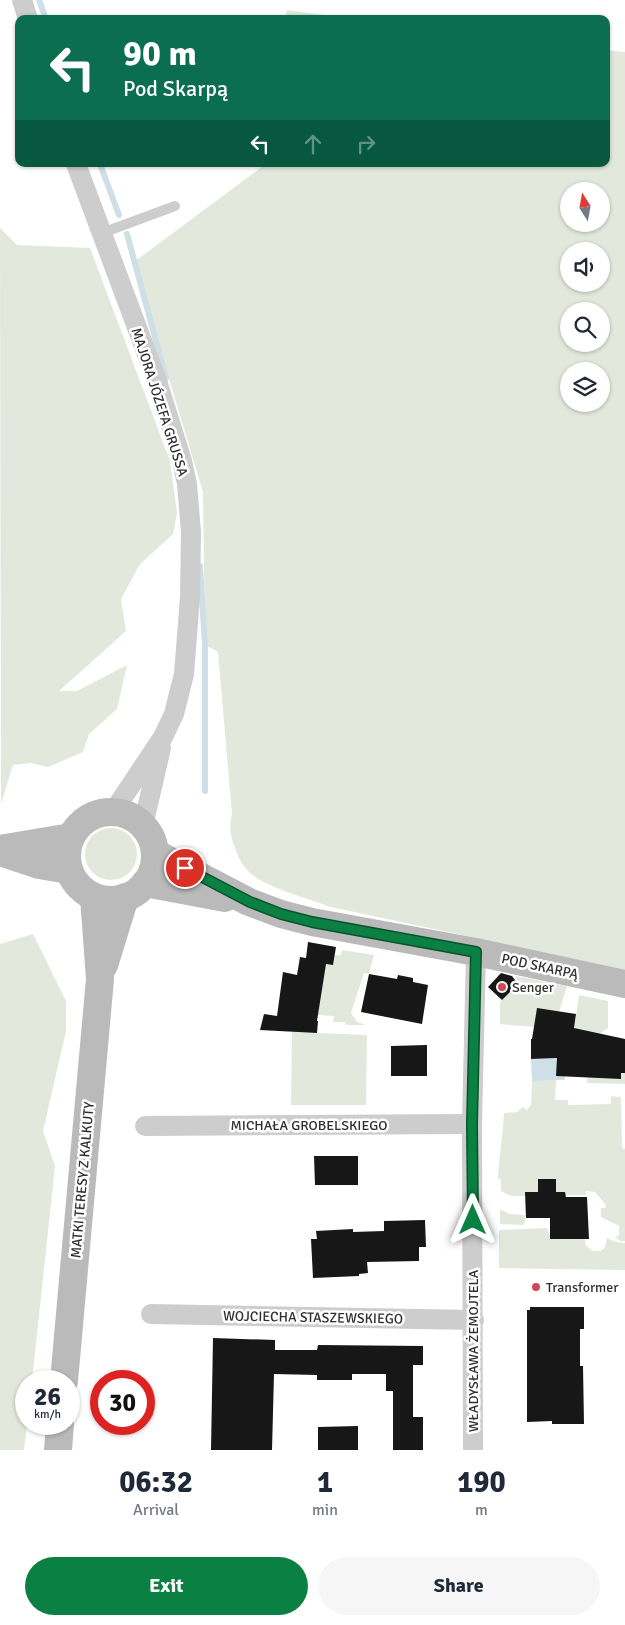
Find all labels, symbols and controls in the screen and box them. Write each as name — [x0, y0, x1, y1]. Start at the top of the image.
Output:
text: 90 m — [123, 32, 197, 75]
icon: left — [40, 35, 105, 100]
text: Pod Skarpą — [123, 75, 228, 102]
icon: left — [246, 130, 274, 158]
icon: ahead — [299, 130, 327, 158]
icon: right — [352, 130, 380, 158]
north arrow — [560, 182, 610, 232]
map controls — [560, 182, 610, 412]
button: sound — [560, 242, 610, 292]
button: search — [560, 302, 610, 352]
street label: MAJORA JÓZEFA GRUSSA — [127, 326, 192, 479]
button: layers — [560, 362, 610, 412]
pin — [164, 847, 206, 889]
icon: arrive — [171, 854, 199, 882]
street label: POD SKARPĄ — [500, 950, 580, 983]
place label: Senger — [512, 979, 555, 996]
marker: Senger — [496, 981, 508, 993]
street label: MATKI TERESY Z KALKUTY — [67, 1101, 98, 1259]
street label: MICHAŁA GROBELSKIEGO — [230, 1117, 388, 1134]
position arrow — [446, 1193, 498, 1245]
street label: WŁADYSŁAWA ŻEMOJTELA — [465, 1269, 482, 1432]
place label: Transformer — [546, 1279, 619, 1296]
marker: Transformer — [530, 1281, 542, 1293]
street label: WOJCIECHA STASZEWSKIEGO — [223, 1307, 403, 1328]
speed limit sign: 30 — [90, 1370, 155, 1435]
text: 26 — [34, 1381, 61, 1412]
text: km/h — [34, 1407, 61, 1422]
text: 06:32 — [119, 1464, 193, 1501]
text: 1 — [317, 1464, 333, 1501]
text: 190 — [457, 1464, 506, 1501]
text: Arrival — [133, 1500, 179, 1520]
text: min — [312, 1500, 338, 1520]
text: m — [475, 1500, 488, 1520]
button: Exit — [25, 1557, 308, 1615]
button: Share — [318, 1557, 600, 1615]

